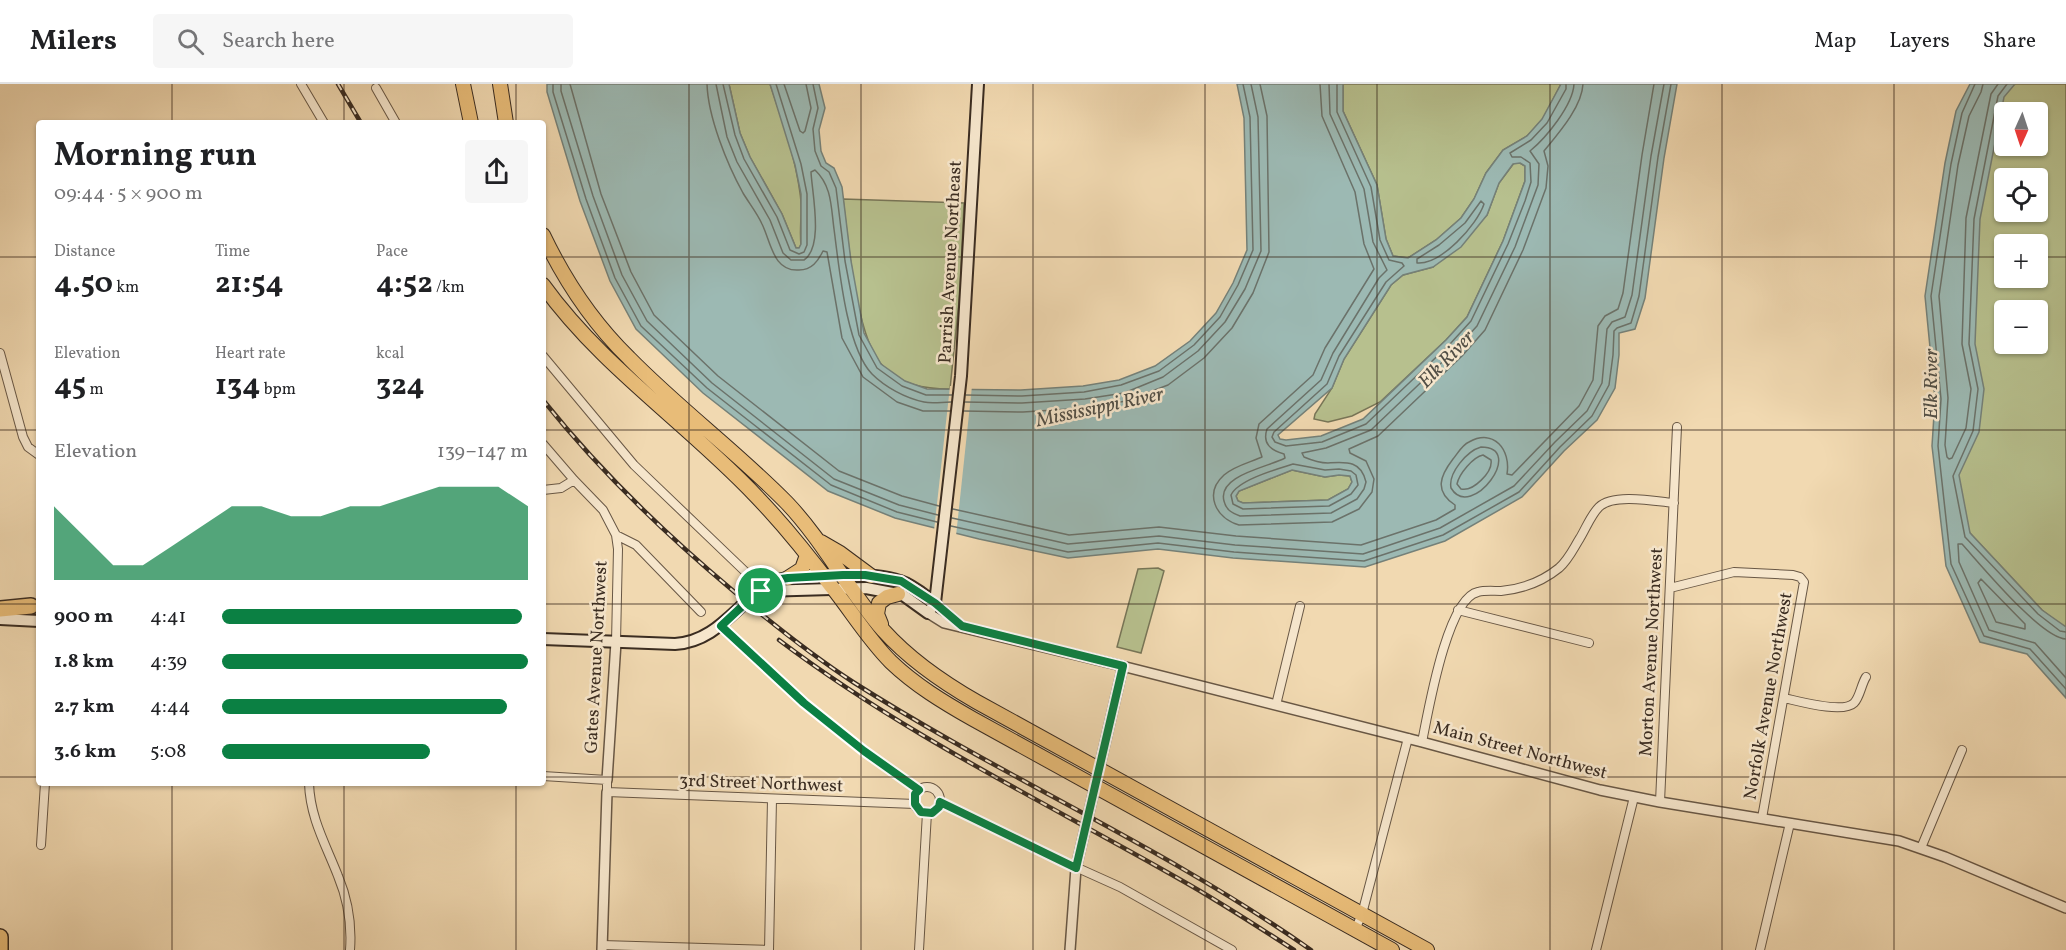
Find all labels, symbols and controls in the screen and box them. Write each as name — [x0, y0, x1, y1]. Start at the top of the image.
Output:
search box — [153, 14, 573, 68]
text: Milers — [30, 22, 117, 61]
icon: search — [174, 25, 207, 58]
text: Search here — [222, 26, 335, 57]
text: Map — [1814, 27, 1856, 56]
text: Layers — [1889, 27, 1950, 56]
text: Share — [1983, 27, 2036, 56]
north arrow — [1994, 102, 2048, 156]
map controls — [1994, 102, 2048, 354]
text: Morning run — [54, 134, 257, 180]
button: share — [465, 140, 528, 203]
street label: Parrish Avenue Northeast — [933, 160, 969, 364]
button: locate — [1994, 168, 2048, 222]
text: 09:44 · 5 × 900 m — [54, 180, 203, 208]
button: + — [1994, 234, 2048, 288]
text: Distance — [54, 241, 115, 263]
text: Time — [215, 241, 250, 263]
text: Pace — [376, 241, 408, 263]
text: 4.50 — [54, 263, 113, 305]
text: 21:54 — [215, 263, 284, 305]
text: 4:52 — [376, 263, 433, 305]
text: km — [113, 277, 139, 299]
text: /km — [433, 277, 465, 299]
button: − — [1994, 300, 2048, 354]
water label: Elk River — [1412, 324, 1482, 395]
text: Elevation — [54, 343, 121, 365]
text: Heart rate — [215, 343, 286, 365]
text: kcal — [376, 343, 404, 365]
water label: Elk River — [1918, 348, 1946, 419]
text: 45 — [54, 365, 86, 407]
text: 134 — [215, 365, 261, 407]
text: 324 — [376, 365, 425, 407]
text: m — [86, 379, 104, 401]
text: bpm — [261, 379, 296, 401]
water label: Mississippi River — [1033, 381, 1167, 435]
text: Elevation — [54, 438, 137, 466]
text: 139–147 m — [437, 438, 528, 466]
street label: Morton Avenue Northwest — [1634, 547, 1670, 757]
street label: Gates Avenue Northwest — [579, 560, 615, 754]
pin — [735, 565, 786, 616]
icon: arrive — [744, 574, 777, 607]
street label: Norfolk Avenue Northwest — [1738, 590, 1800, 802]
text: 900 m — [54, 603, 113, 631]
text: 4:41 — [150, 603, 186, 631]
text: 1.8 km — [54, 648, 114, 676]
text: 4:39 — [150, 648, 187, 676]
text: 2.7 km — [54, 693, 115, 721]
text: 4:44 — [150, 693, 191, 721]
street label: Main Street Northwest — [1430, 716, 1610, 786]
text: 3.6 km — [54, 738, 116, 766]
text: 5:08 — [150, 738, 187, 766]
street label: 3rd Street Northwest — [678, 769, 844, 799]

